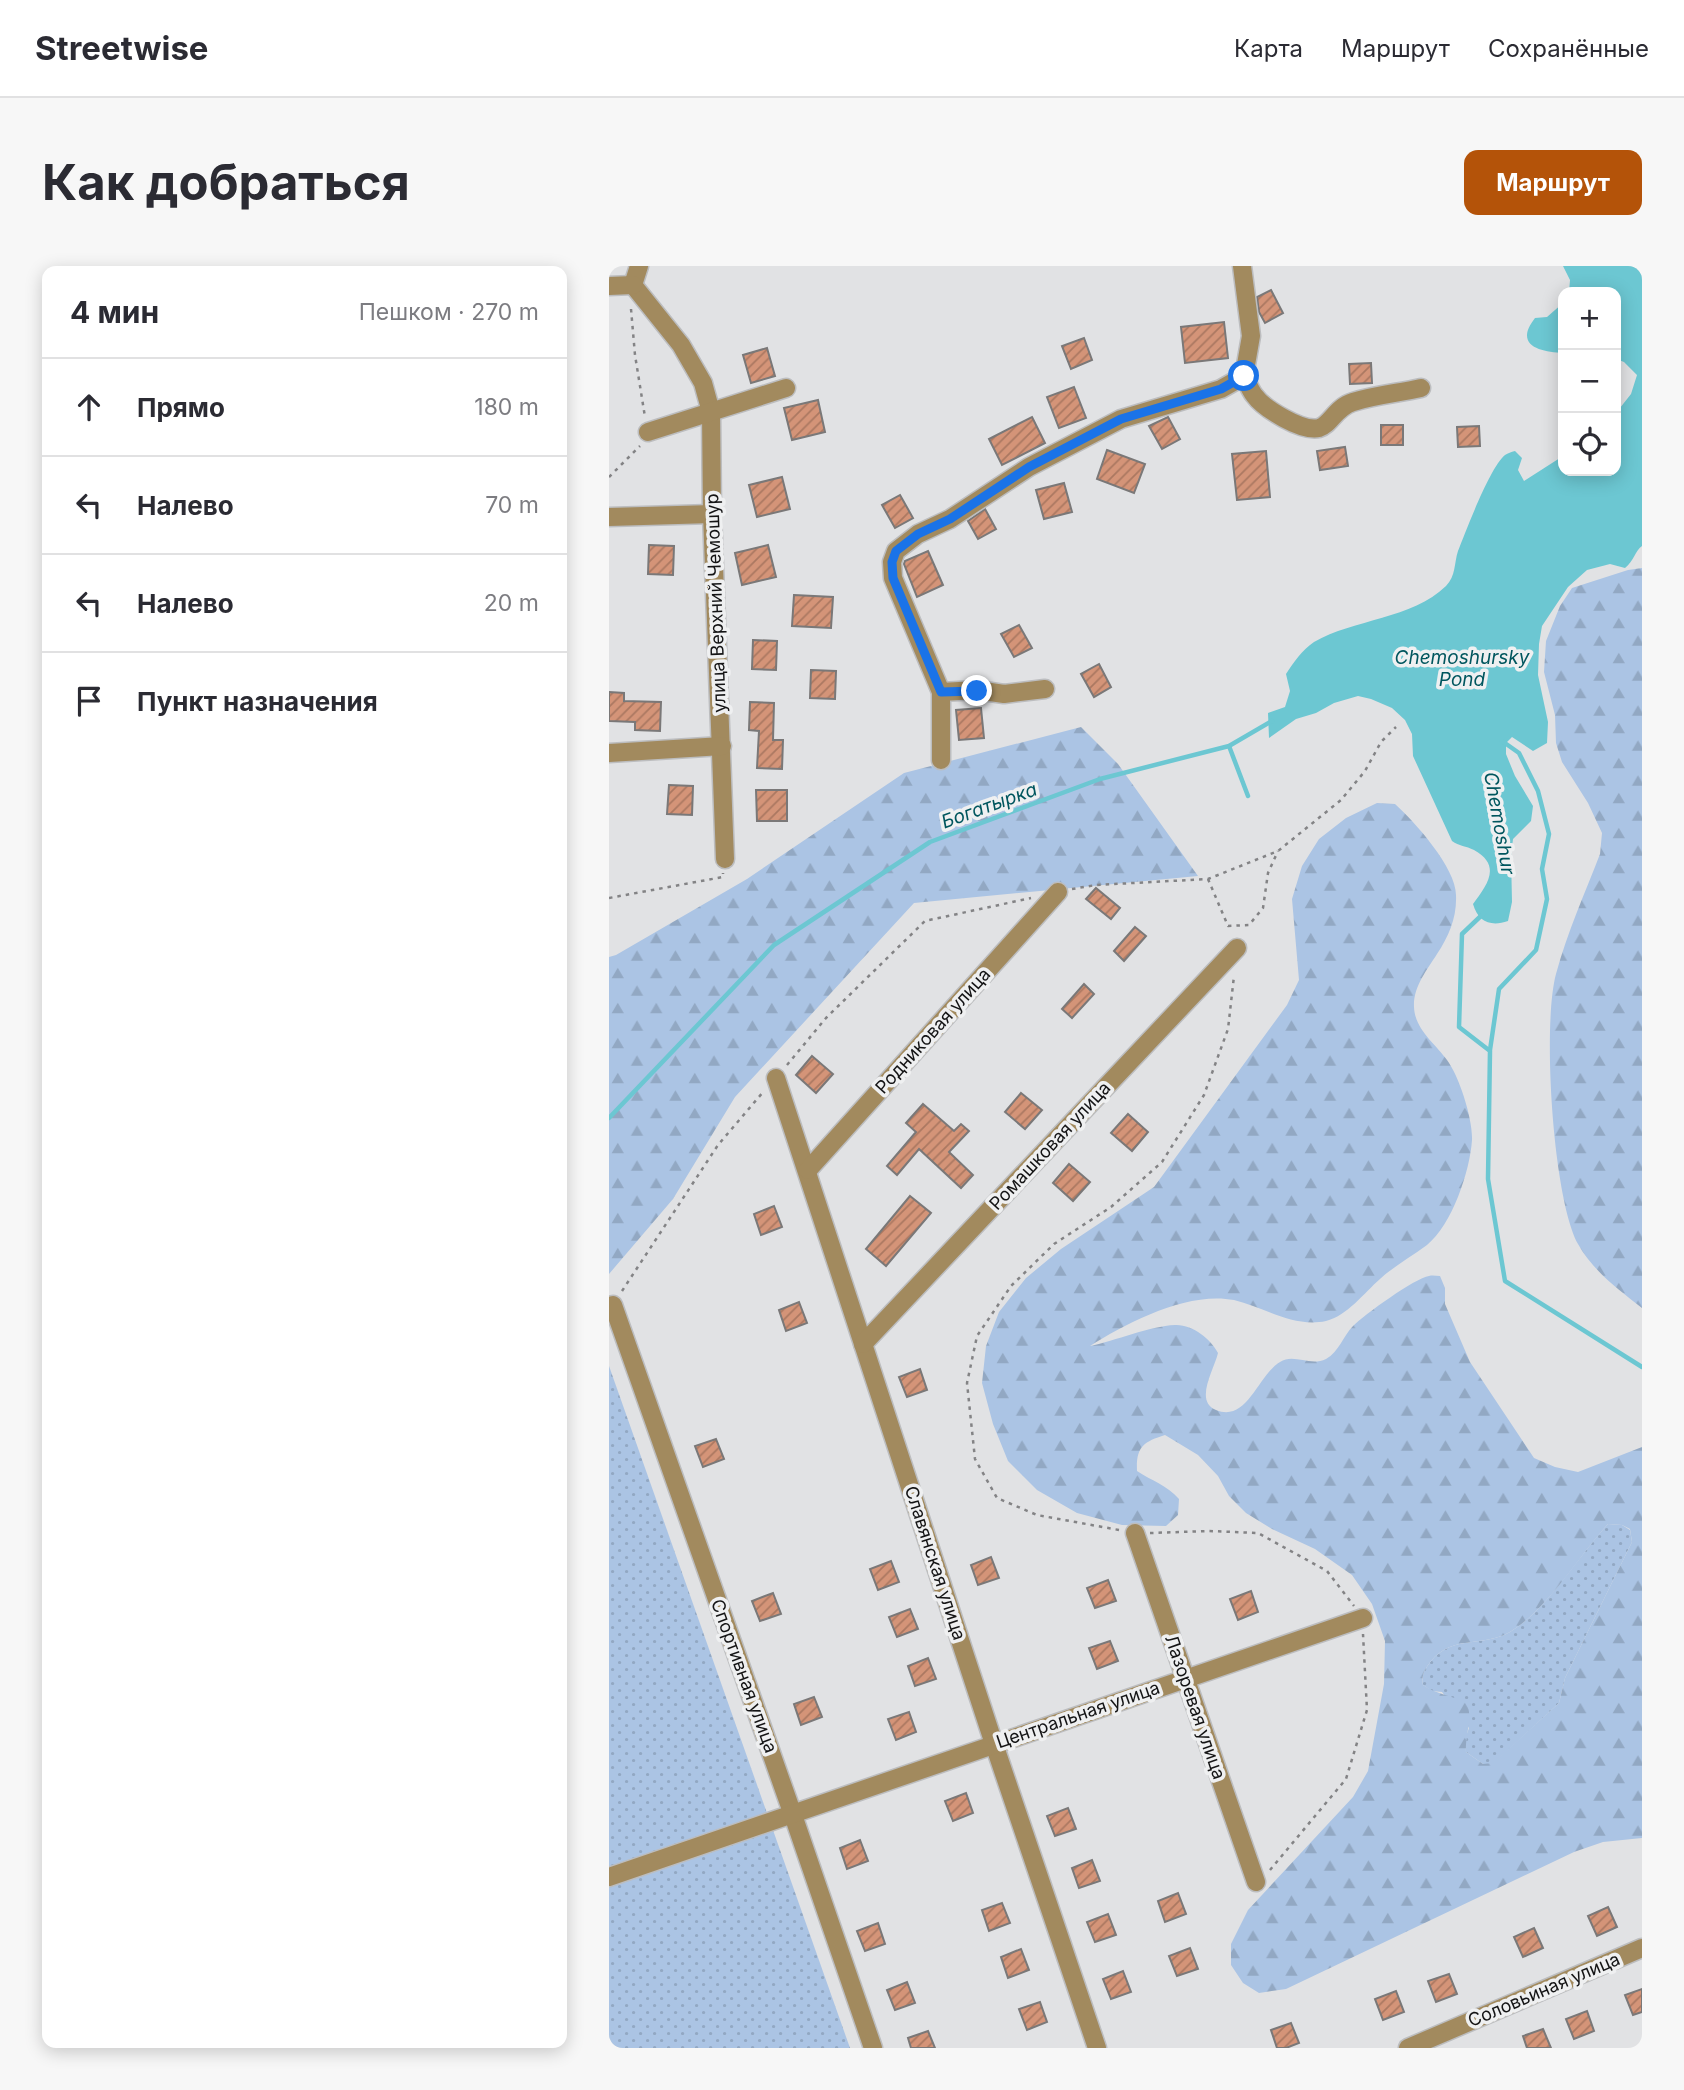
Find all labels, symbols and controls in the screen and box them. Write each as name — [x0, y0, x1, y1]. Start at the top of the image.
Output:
text: Streetwise — [35, 28, 209, 68]
text: Карта — [1234, 34, 1303, 63]
text: Маршрут — [1341, 34, 1450, 63]
text: Сохранённые — [1488, 34, 1649, 63]
button: Маршрут — [1464, 150, 1642, 215]
text: Как добраться — [42, 153, 410, 212]
map controls — [1558, 287, 1621, 476]
button: + — [1558, 287, 1621, 350]
text: 4 мин — [70, 294, 159, 330]
text: Пешком · 270 m — [359, 298, 539, 326]
button: − — [1558, 350, 1621, 413]
route start — [1228, 360, 1259, 391]
icon: ahead — [70, 388, 108, 426]
text: Прямо — [137, 392, 225, 423]
text: 180 m — [474, 393, 539, 421]
button: locate — [1558, 413, 1621, 476]
icon: left — [70, 486, 108, 524]
text: Налево — [137, 490, 234, 521]
text: 70 m — [485, 491, 539, 519]
street label: улица Верхний Чемошур — [701, 493, 730, 713]
icon: left — [70, 584, 108, 622]
text: Налево — [137, 588, 234, 619]
text: 20 m — [484, 589, 539, 617]
water label: Chemoshursky Pond — [1395, 646, 1531, 691]
route end — [961, 675, 992, 706]
icon: arrive — [70, 682, 108, 720]
text: Пункт назначения — [137, 686, 378, 717]
water label: Chemoshur — [1479, 770, 1520, 877]
water label: Богатырка — [938, 777, 1041, 833]
street label: Родниковая улица — [871, 964, 994, 1098]
street label: Ромашковая улица — [985, 1077, 1114, 1214]
street label: Славянская улица — [901, 1483, 970, 1643]
street label: Спортивная улица — [707, 1596, 782, 1756]
street label: Лазоревая улица — [1161, 1632, 1230, 1782]
street label: Центральная улица — [993, 1677, 1162, 1752]
street label: Соловьиная улица — [1465, 1948, 1623, 2031]

